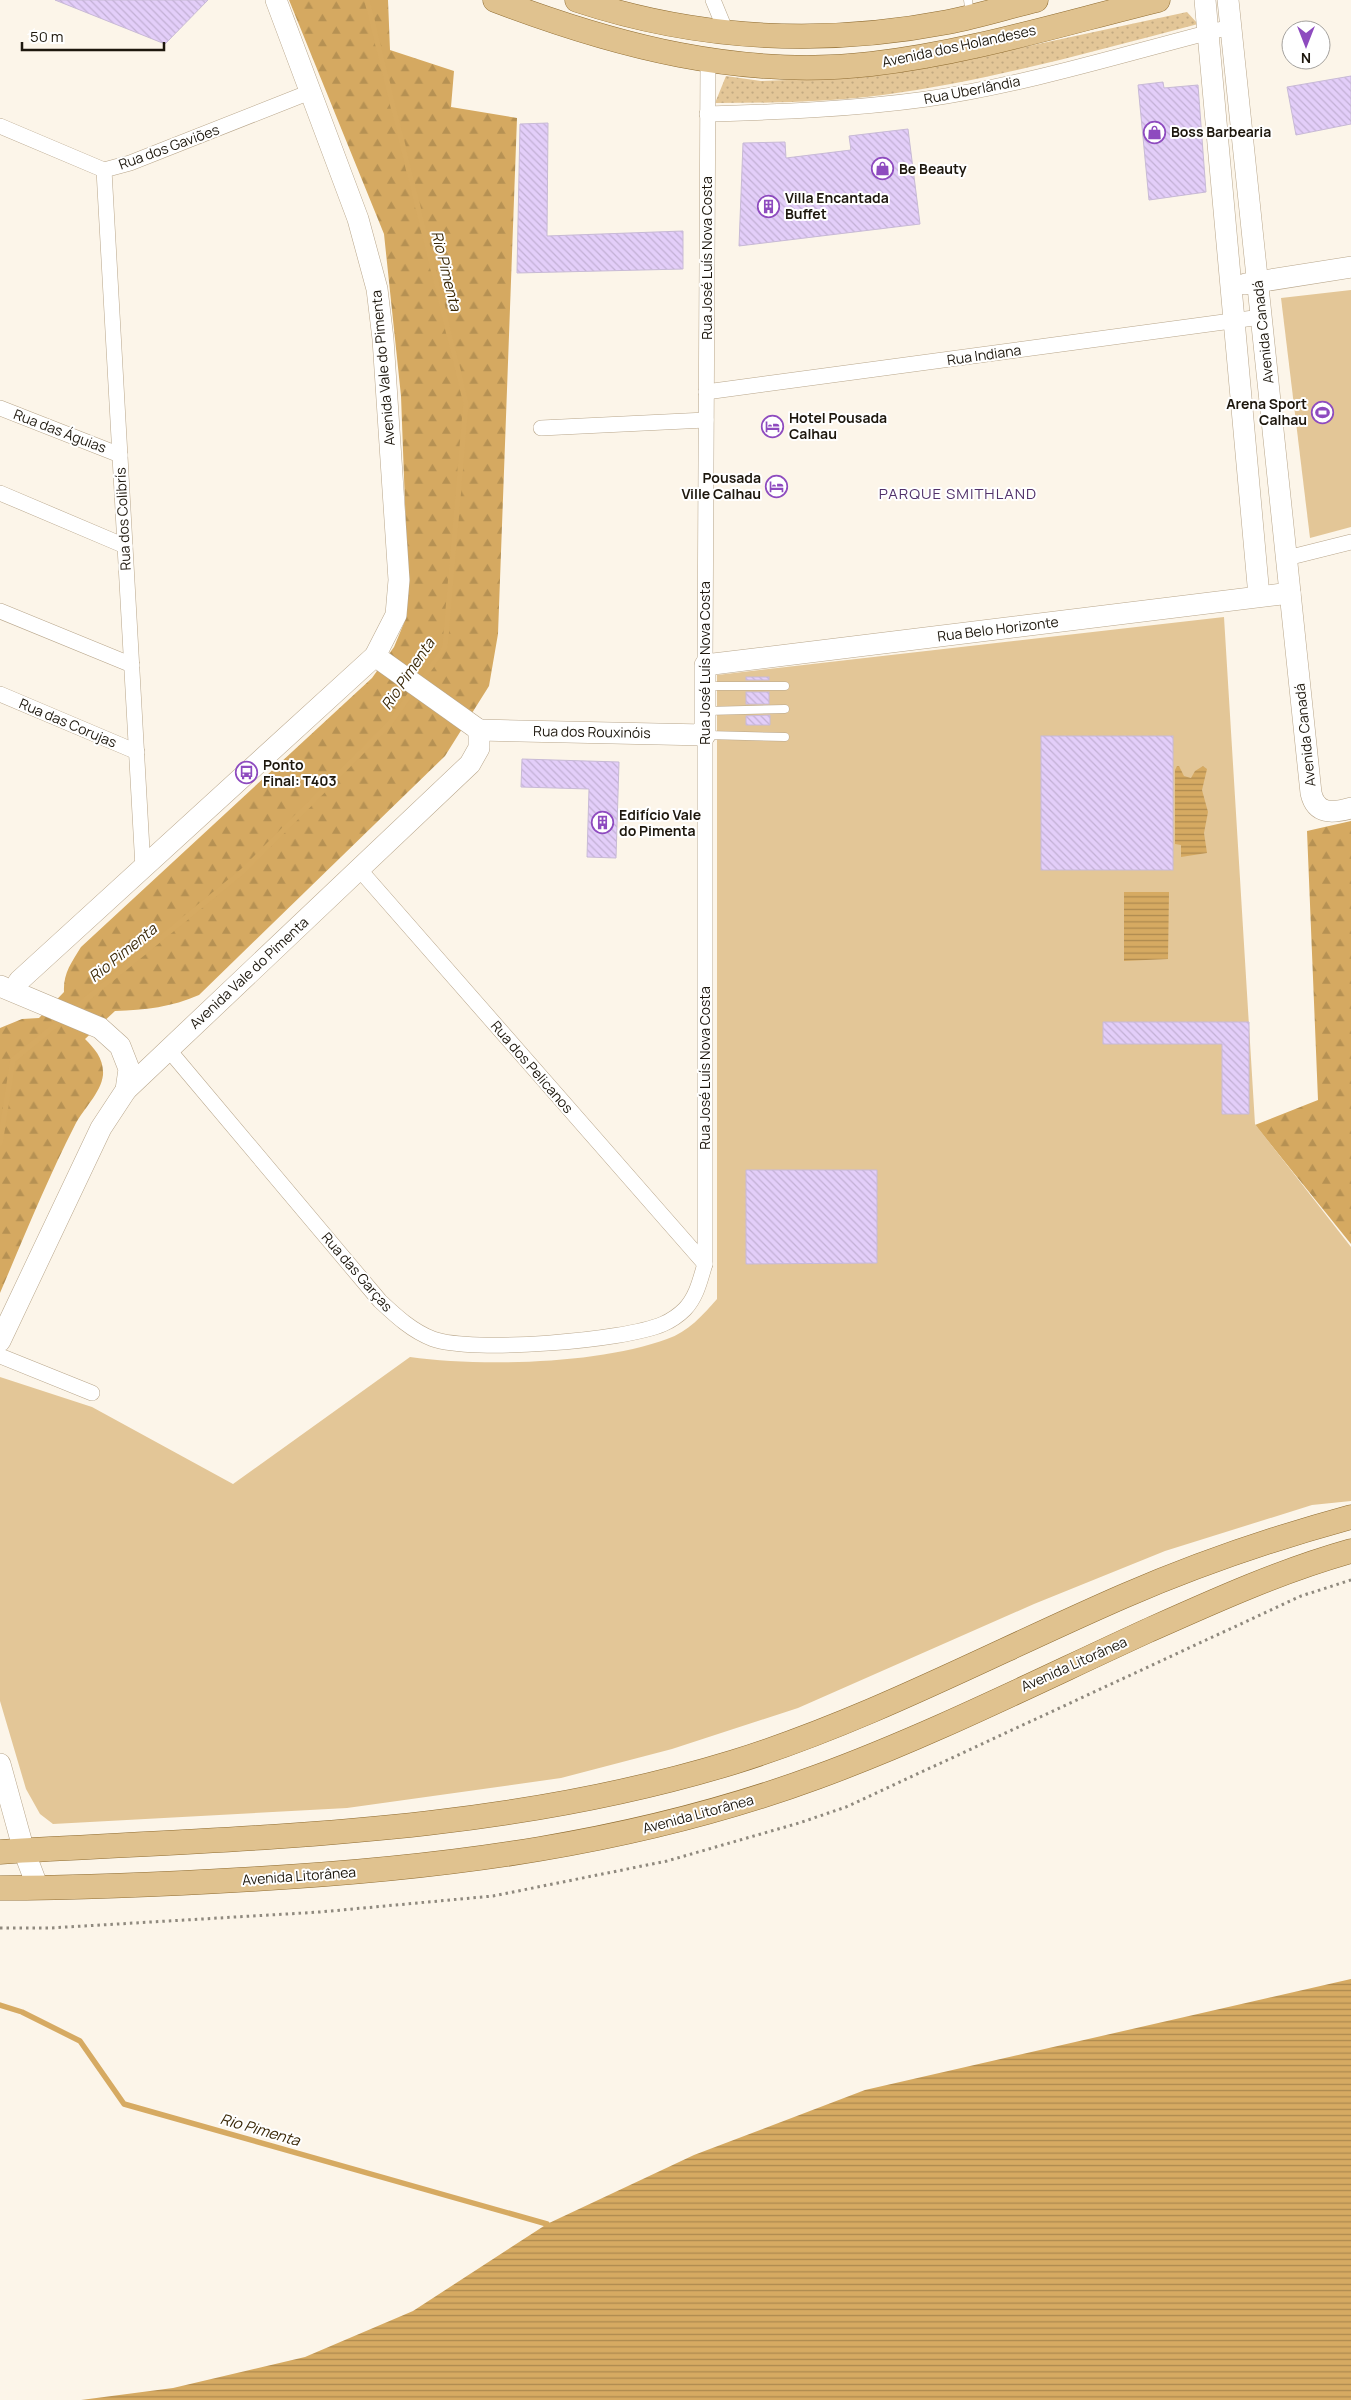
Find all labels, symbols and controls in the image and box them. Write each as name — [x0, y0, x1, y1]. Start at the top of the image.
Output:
scale bar — [22, 20, 165, 52]
street label: Avenida dos Holandeses — [880, 20, 1038, 71]
north arrow — [1281, 20, 1331, 70]
text: 50 m — [30, 26, 64, 47]
text: N — [1301, 49, 1311, 68]
street label: Rua Uberlândia — [922, 71, 1022, 108]
street label: Rua dos Gaviões — [116, 119, 222, 174]
shop icon: Boss Barbearia — [1143, 120, 1167, 144]
place label: Boss Barbearia — [1171, 122, 1271, 141]
shop icon: Be Beauty — [871, 157, 895, 181]
place label: Be Beauty — [899, 159, 967, 178]
street label: Rua José Luís Nova Costa — [697, 176, 716, 340]
place label: Villa Encantada Buffet — [785, 188, 889, 223]
building icon: Villa Encantada Buffet — [757, 194, 781, 218]
water label: Rio Pimenta — [426, 229, 467, 314]
street label: Avenida Canadá — [1248, 280, 1277, 385]
street label: Avenida Vale do Pimenta — [366, 289, 399, 447]
street label: Rua Indiana — [946, 340, 1022, 369]
place label: Arena Sport Calhau — [1226, 394, 1307, 429]
sports icon: Arena Sport Calhau — [1311, 400, 1335, 424]
street label: Rua das Águias — [11, 404, 109, 457]
place label: Hotel Pousada Calhau — [789, 408, 887, 443]
hotel icon: Hotel Pousada Calhau — [761, 414, 785, 438]
street label: Rua dos Colibrís — [110, 467, 135, 571]
place label: Pousada Ville Calhau — [681, 468, 761, 503]
hotel icon: Pousada Ville Calhau — [765, 474, 789, 498]
district label: PARQUE SMITHLAND — [879, 483, 1037, 504]
street label: Rua José Luís Nova Costa — [695, 581, 714, 745]
street label: Rua Belo Horizonte — [936, 612, 1060, 645]
water label: Rio Pimenta — [376, 633, 440, 714]
street label: Avenida Canadá — [1290, 683, 1319, 788]
street label: Rua das Corujas — [17, 693, 120, 752]
street label: Rua dos Rouxinóis — [533, 721, 651, 742]
place label: Ponto Final: T403 — [263, 755, 337, 790]
bus stop icon: Ponto Final: T403 — [235, 761, 259, 785]
place label: Edifício Vale do Pimenta — [619, 805, 701, 840]
building icon: Edifício Vale do Pimenta — [591, 811, 615, 835]
street label: Avenida Vale do Pimenta — [185, 912, 312, 1033]
water label: Rio Pimenta — [84, 918, 162, 987]
street label: Rua José Luís Nova Costa — [695, 986, 714, 1150]
street label: Rua dos Pelicanos — [487, 1016, 578, 1117]
street label: Rua das Garças — [318, 1228, 397, 1315]
street label: Avenida Litorânea — [1018, 1632, 1130, 1695]
street label: Avenida Litorânea — [640, 1790, 756, 1837]
street label: Avenida Litorânea — [241, 1862, 357, 1889]
water label: Rio Pimenta — [218, 2108, 303, 2151]

